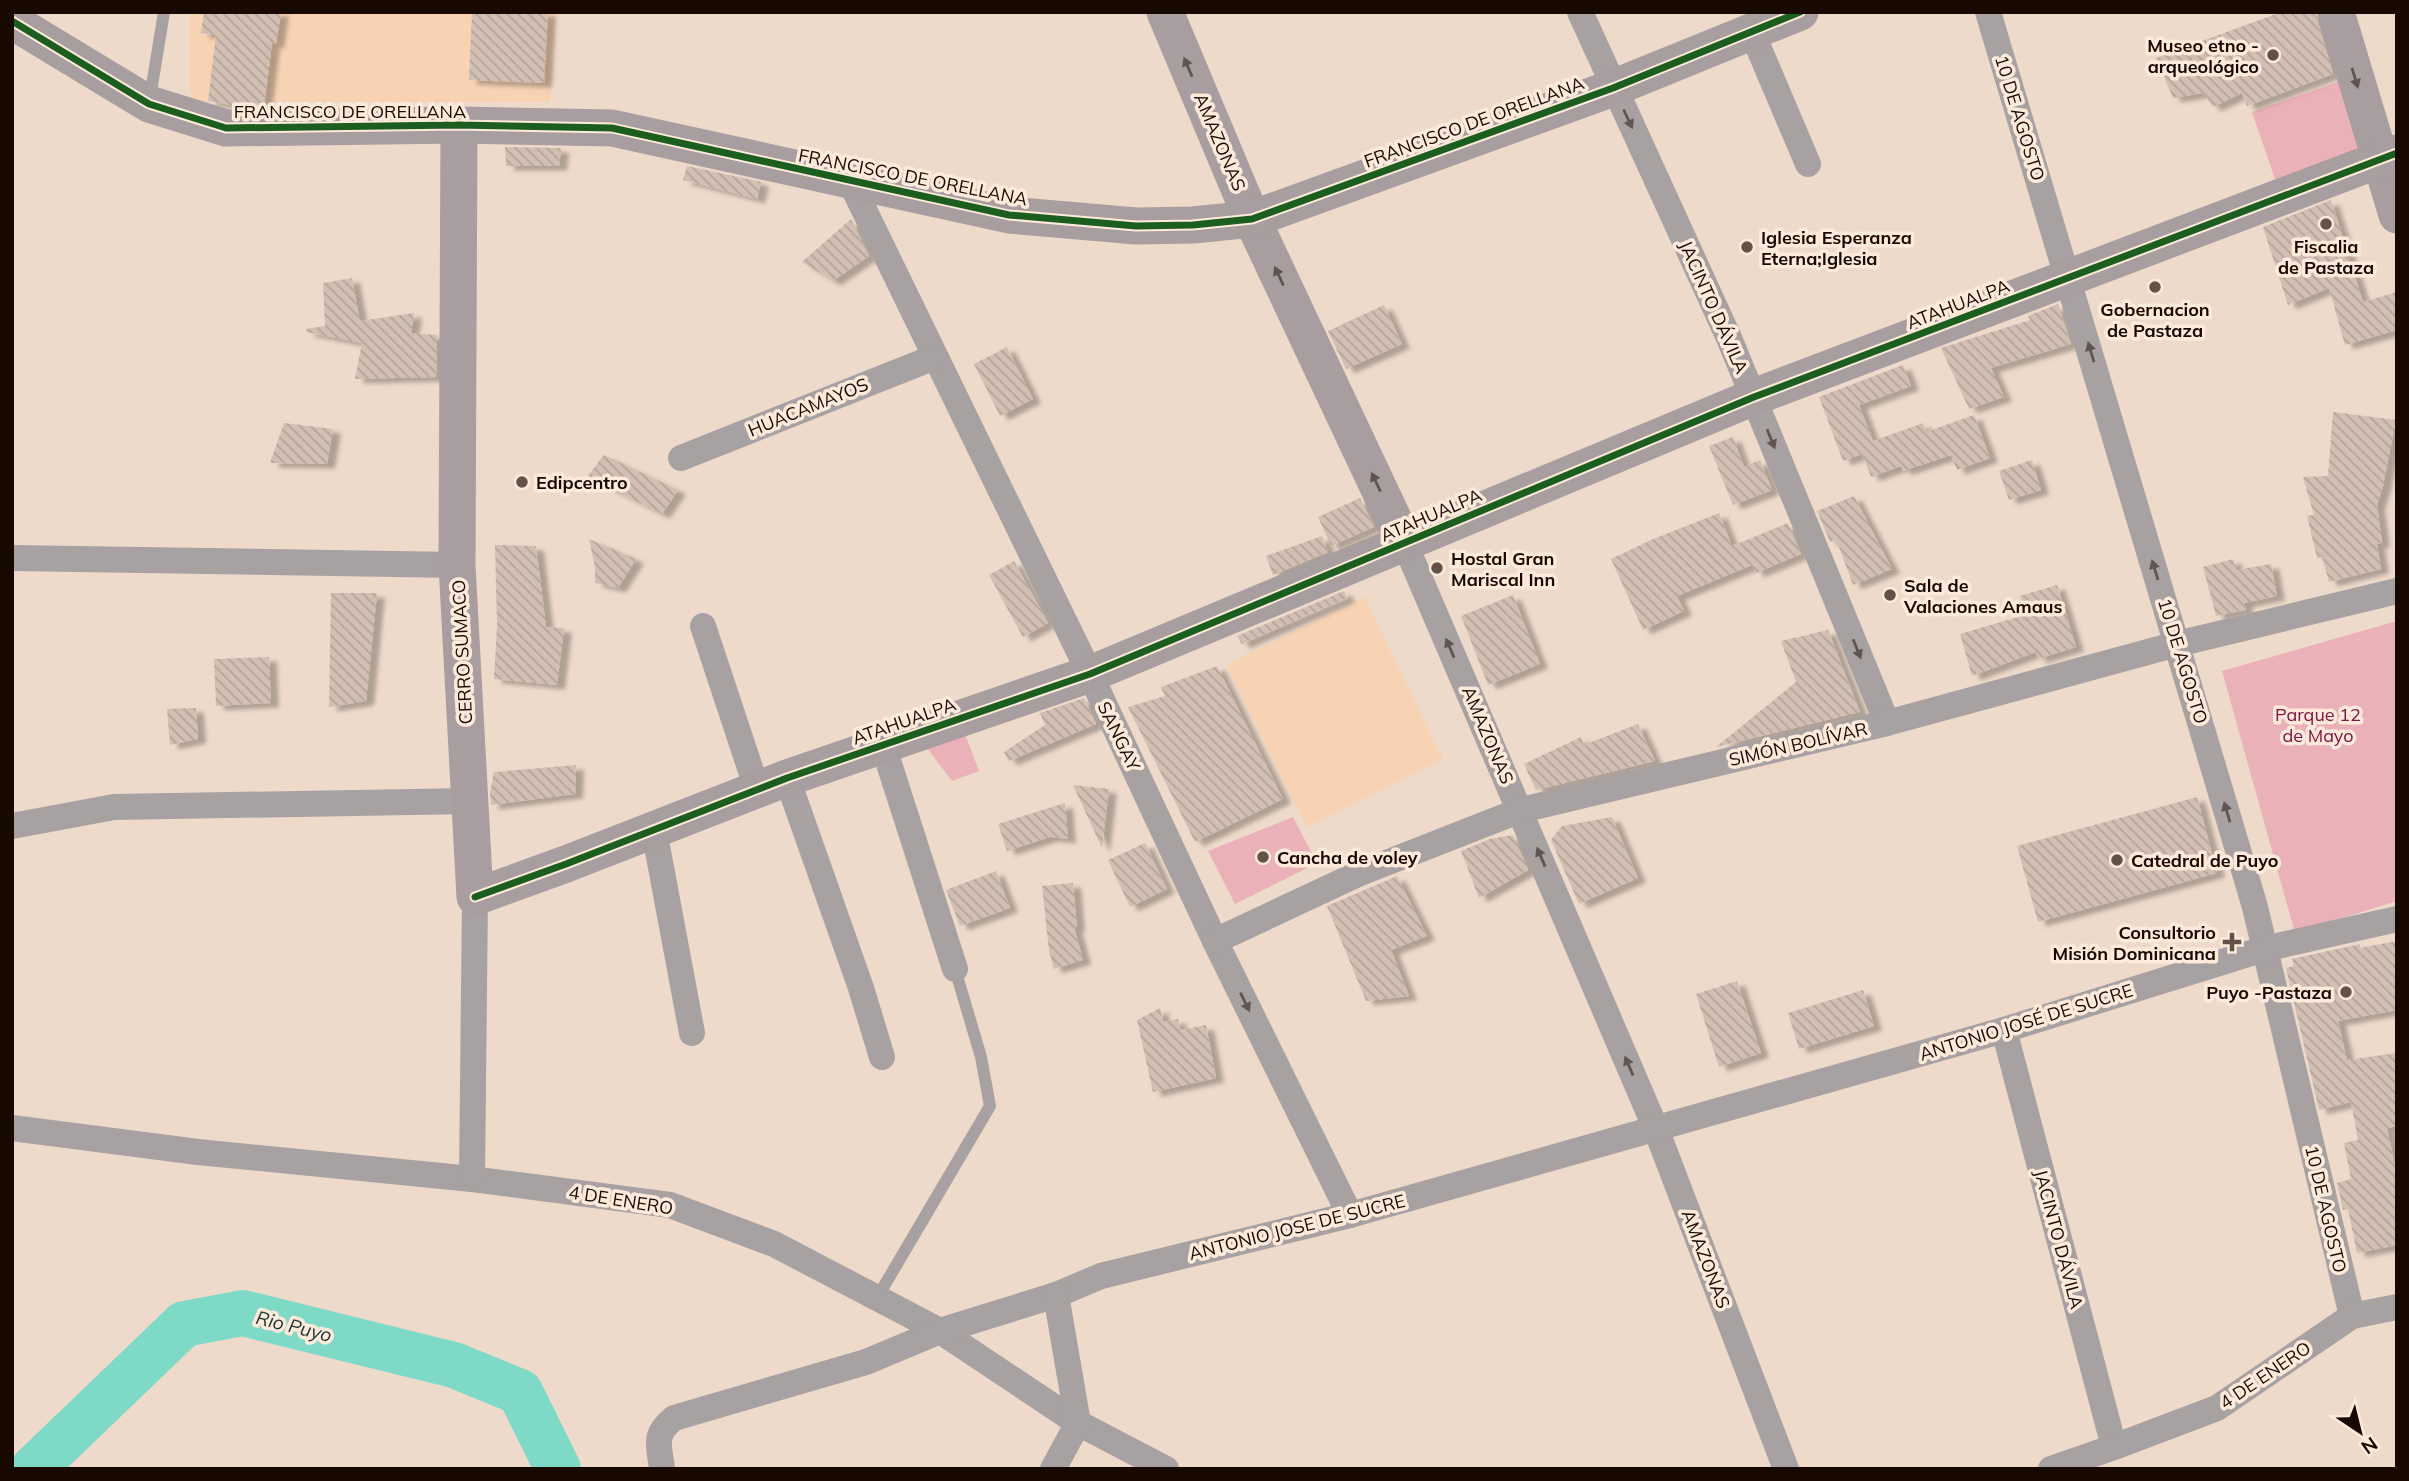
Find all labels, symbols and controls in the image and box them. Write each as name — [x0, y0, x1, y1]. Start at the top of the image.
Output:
place label: Museo etno - arqueológico — [2147, 34, 2259, 78]
marker: Museo etno - arqueológico — [2265, 47, 2281, 63]
street label: 10 DE AGOSTO — [1990, 52, 2050, 184]
one-way arrow — [1183, 57, 1194, 78]
one-way arrow — [2351, 67, 2361, 88]
street label: FRANCISCO DE ORELLANA — [1361, 71, 1587, 173]
street label: AMAZONAS — [1189, 90, 1251, 194]
street label: FRANCISCO DE ORELLANA — [234, 100, 466, 123]
one-way arrow — [1622, 109, 1634, 129]
street label: FRANCISCO DE ORELLANA — [797, 144, 1029, 210]
marker: Fiscalia de Pastaza — [2318, 216, 2334, 232]
place label: Iglesia Esperanza Eterna;Iglesia — [1761, 226, 1912, 270]
place label: Fiscalia de Pastaza — [2278, 235, 2374, 279]
street label: JACINTO DÁVILA — [1674, 237, 1754, 377]
marker: Iglesia Esperanza Eterna;Iglesia — [1739, 239, 1755, 255]
one-way arrow — [1273, 266, 1284, 286]
street label: ATAHUALPA — [1903, 274, 2013, 334]
marker: Gobernacion de Pastaza — [2147, 279, 2163, 295]
place label: Gobernacion de Pastaza — [2100, 298, 2210, 342]
one-way arrow — [2085, 341, 2095, 362]
street label: HUACAMAYOS — [744, 372, 872, 442]
one-way arrow — [1765, 428, 1776, 449]
place label: Edipcentro — [536, 471, 628, 494]
one-way arrow — [1370, 472, 1382, 492]
marker: Edipcentro — [514, 474, 530, 490]
street label: ATAHUALPA — [1377, 483, 1485, 547]
place label: Hostal Gran Mariscal Inn — [1451, 547, 1555, 591]
one-way arrow — [2150, 559, 2160, 580]
marker: Hostal Gran Mariscal Inn — [1429, 560, 1445, 576]
place label: Sala de Valaciones Amaus — [1903, 574, 2063, 618]
street label: CERRO SUMACO — [447, 579, 477, 725]
marker: Sala de Valaciones Amaus — [1882, 587, 1898, 603]
street label: 10 DE AGOSTO — [2153, 595, 2213, 727]
one-way arrow — [1444, 637, 1455, 658]
one-way arrow — [1851, 639, 1862, 660]
street label: AMAZONAS — [1457, 683, 1519, 787]
street label: ATAHUALPA — [849, 693, 959, 749]
street label: SANGAY — [1092, 698, 1146, 775]
park label: Parque 12 de Mayo — [2275, 703, 2361, 747]
street label: SIMÓN BOLÍVAR — [1727, 717, 1869, 771]
one-way arrow — [2222, 801, 2232, 822]
place label: Cancha de voley — [1277, 846, 1418, 869]
one-way arrow — [1535, 846, 1546, 867]
marker: Cancha de voley — [1255, 849, 1271, 865]
place label: Catedral de Puyo — [2131, 849, 2278, 872]
marker: Catedral de Puyo — [2109, 852, 2125, 868]
place label: Consultorio Misión Dominicana — [2052, 921, 2216, 965]
marker: Consultorio Misión Dominicana — [2222, 932, 2242, 952]
street label: ANTONIO JOSÉ DE SUCRE — [1916, 979, 2136, 1065]
place label: Puyo -Pastaza — [2206, 981, 2332, 1004]
marker: Puyo -Pastaza — [2338, 984, 2354, 1000]
one-way arrow — [1240, 992, 1251, 1012]
one-way arrow — [1624, 1055, 1635, 1076]
street label: 10 DE AGOSTO — [2300, 1143, 2352, 1275]
street label: JACINTO DÁVILA — [2029, 1167, 2089, 1311]
street label: 4 DE ENERO — [567, 1180, 675, 1220]
street label: ANTONIO JOSE DE SUCRE — [1186, 1189, 1408, 1265]
street label: AMAZONAS — [1677, 1206, 1735, 1312]
water label: Rio Puyo — [253, 1305, 335, 1347]
street label: 4 DE ENERO — [2215, 1336, 2315, 1414]
north arrow — [2325, 1397, 2395, 1467]
text: N — [2357, 1432, 2383, 1460]

